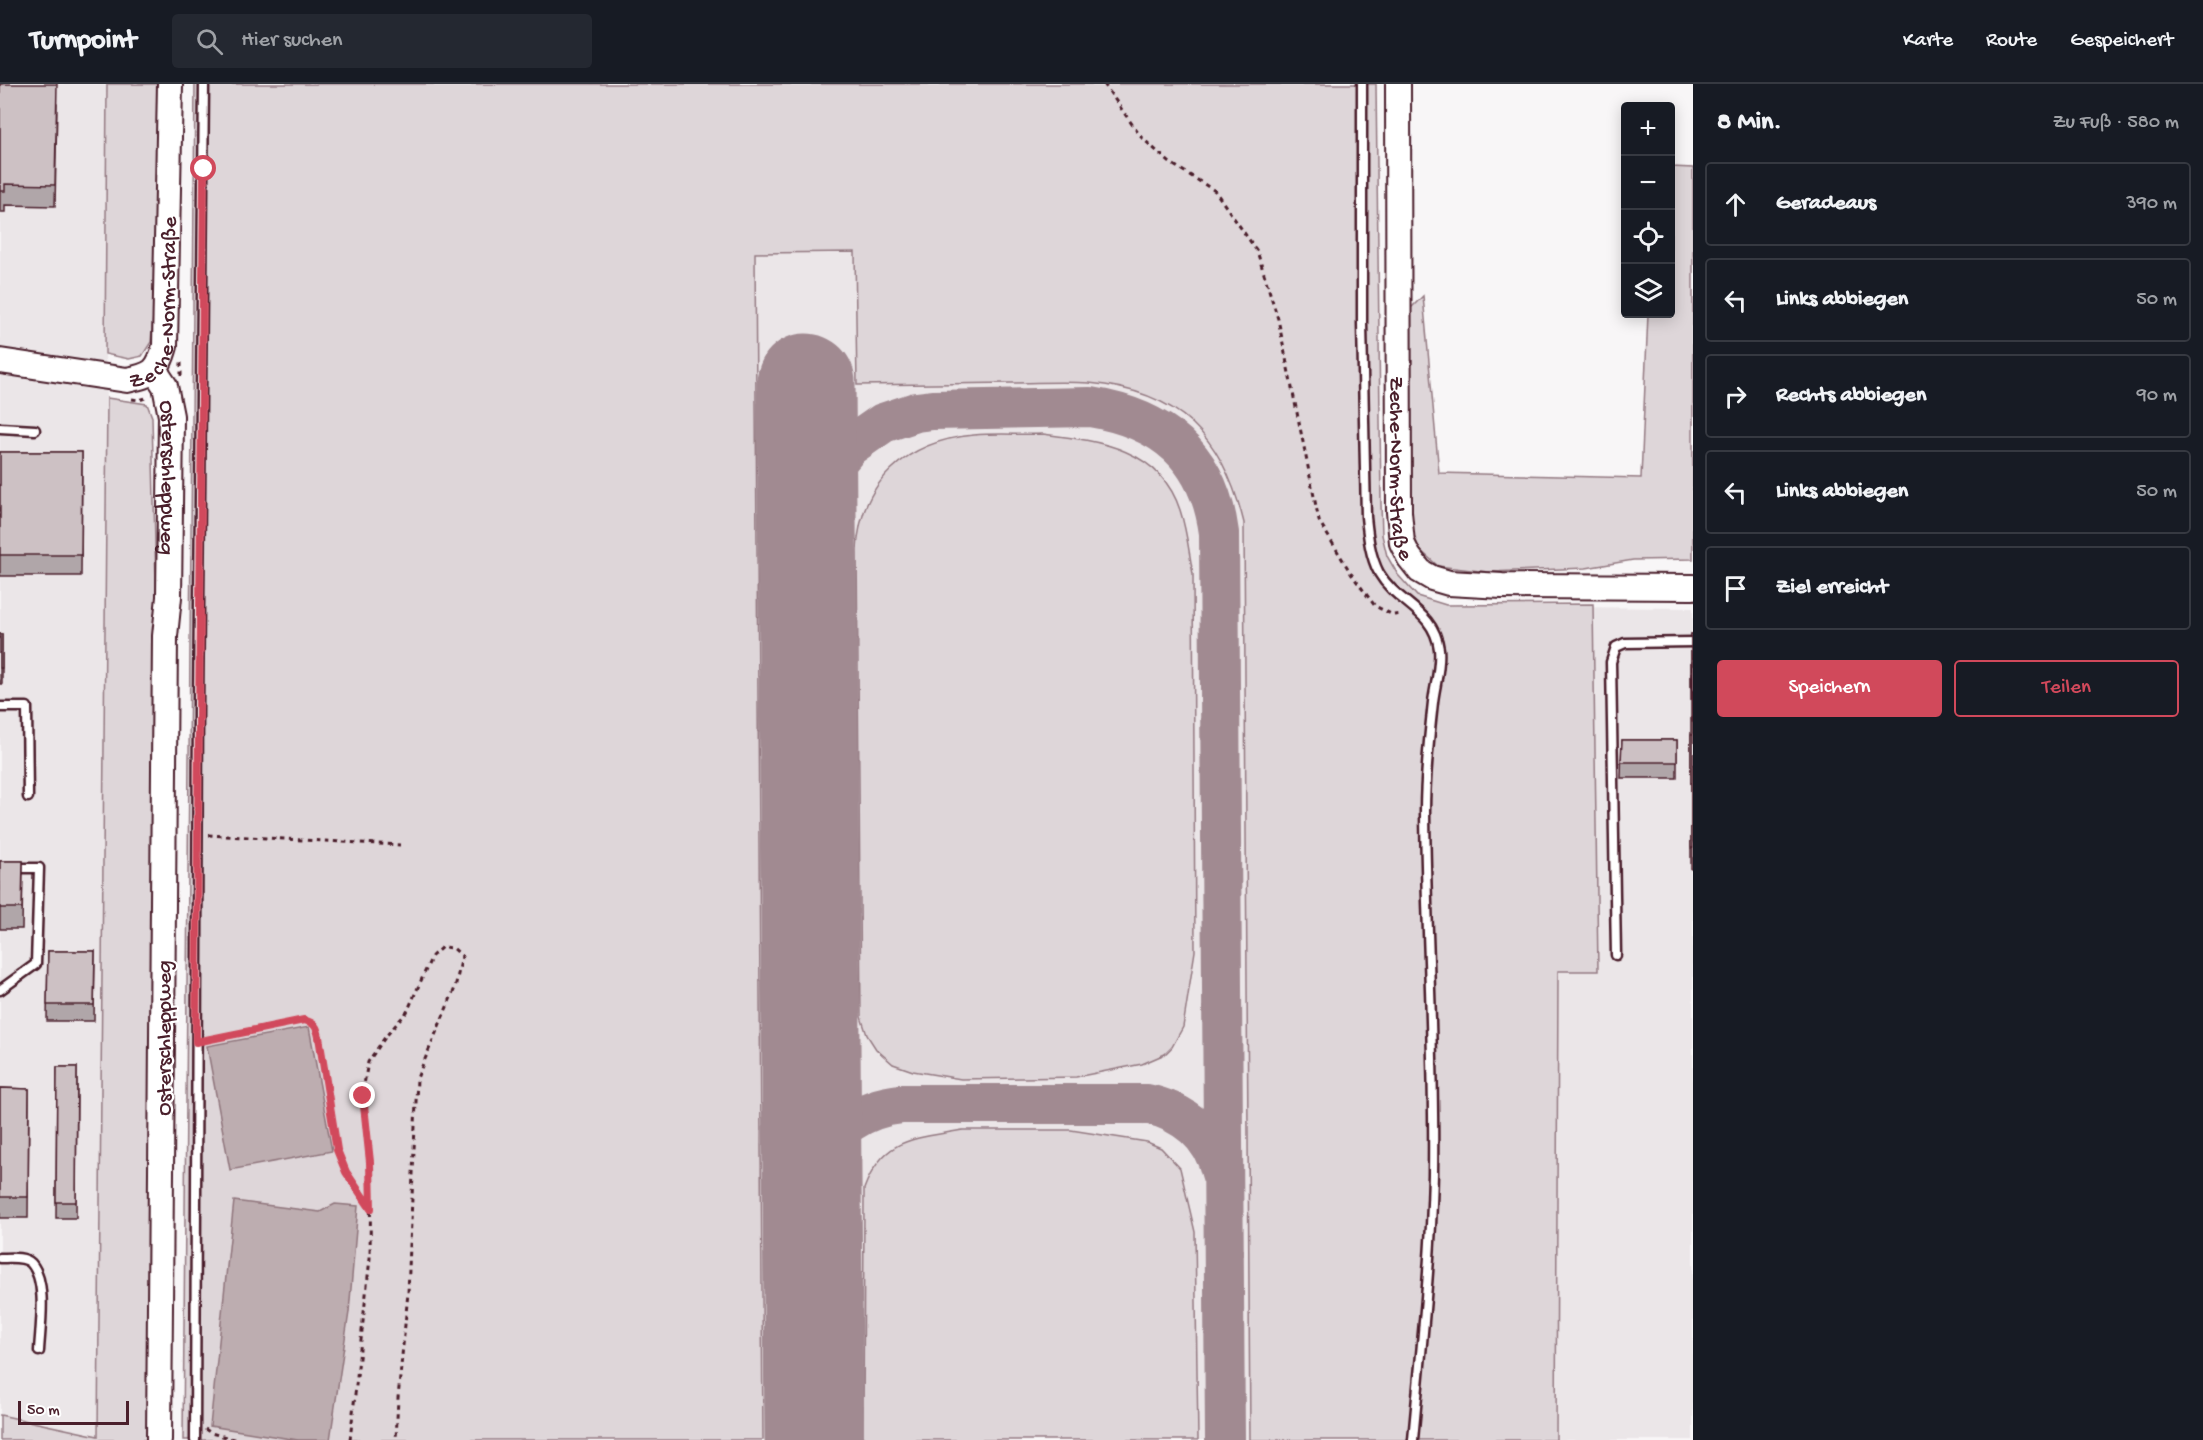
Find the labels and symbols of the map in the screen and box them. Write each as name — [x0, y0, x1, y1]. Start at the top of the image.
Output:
route start — [190, 155, 216, 181]
street label: Zeche-Norm-Straße — [127, 216, 184, 396]
street label: Zeche-Norm-Straße — [1382, 376, 1418, 566]
street label: Osterschleppweg — [151, 398, 180, 555]
street label: Osterschleppweg — [153, 960, 179, 1116]
route end — [349, 1082, 375, 1108]
scale bar — [18, 1398, 129, 1426]

